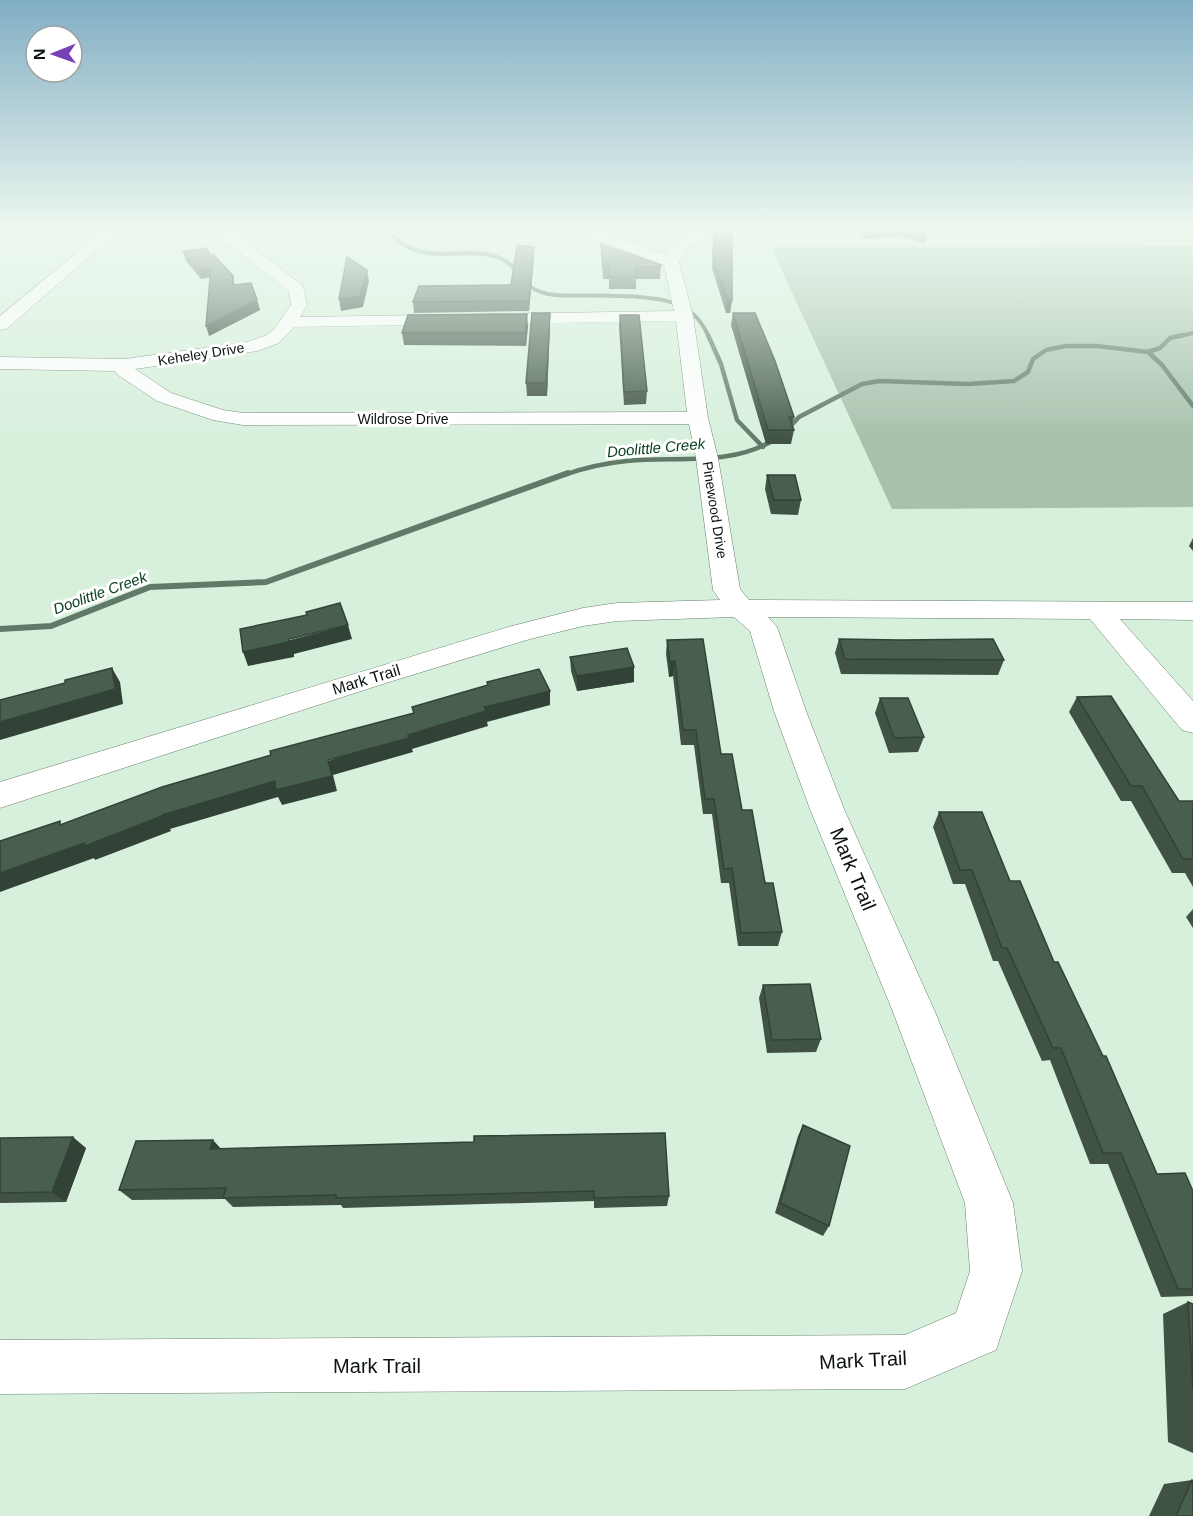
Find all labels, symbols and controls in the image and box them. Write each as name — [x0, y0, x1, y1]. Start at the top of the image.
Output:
north arrow — [24, 24, 84, 84]
text: N — [31, 48, 48, 60]
street label: Keheley Drive — [157, 339, 245, 369]
street label: Wildrose Drive — [357, 411, 449, 427]
water label: Doolittle Creek — [606, 435, 707, 460]
street label: Pinewood Drive — [699, 460, 731, 560]
water label: Doolittle Creek — [51, 567, 150, 617]
street label: Mark Trail — [330, 661, 402, 698]
street label: Mark Trail — [826, 824, 880, 914]
street label: Mark Trail — [819, 1347, 907, 1373]
street label: Mark Trail — [333, 1355, 421, 1377]

